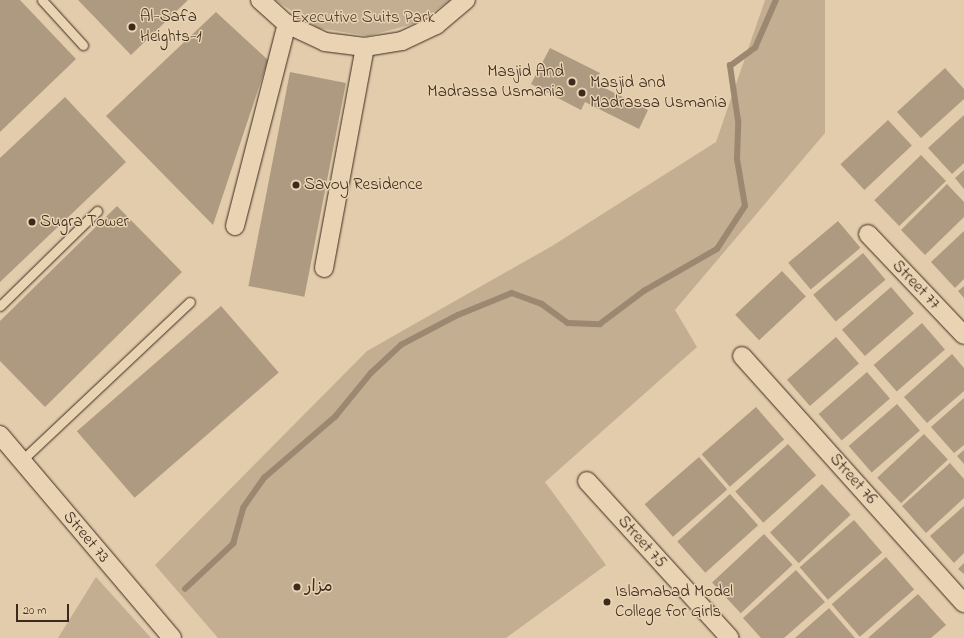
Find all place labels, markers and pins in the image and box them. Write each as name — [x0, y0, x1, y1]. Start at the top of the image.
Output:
place label: Al-Safa Heights-1 — [140, 7, 202, 47]
marker: Al-Safa Heights-1 — [127, 22, 137, 32]
place label: Masjid And Madrassa Usmania — [427, 62, 564, 102]
place label: Masjid and Madrassa Usmania — [590, 73, 727, 113]
marker: Masjid And Madrassa Usmania — [567, 77, 577, 87]
marker: Masjid and Madrassa Usmania — [577, 88, 587, 98]
place label: Savoy Residence — [304, 175, 423, 195]
marker: Savoy Residence — [291, 180, 301, 190]
place label: Sugra Tower — [40, 212, 129, 232]
marker: Sugra Tower — [27, 217, 37, 227]
place label: مزار — [305, 577, 333, 597]
marker: مزار — [292, 582, 302, 592]
place label: Islamabad Model College for Girls — [615, 582, 733, 622]
marker: Islamabad Model College for Girls — [602, 597, 612, 607]

